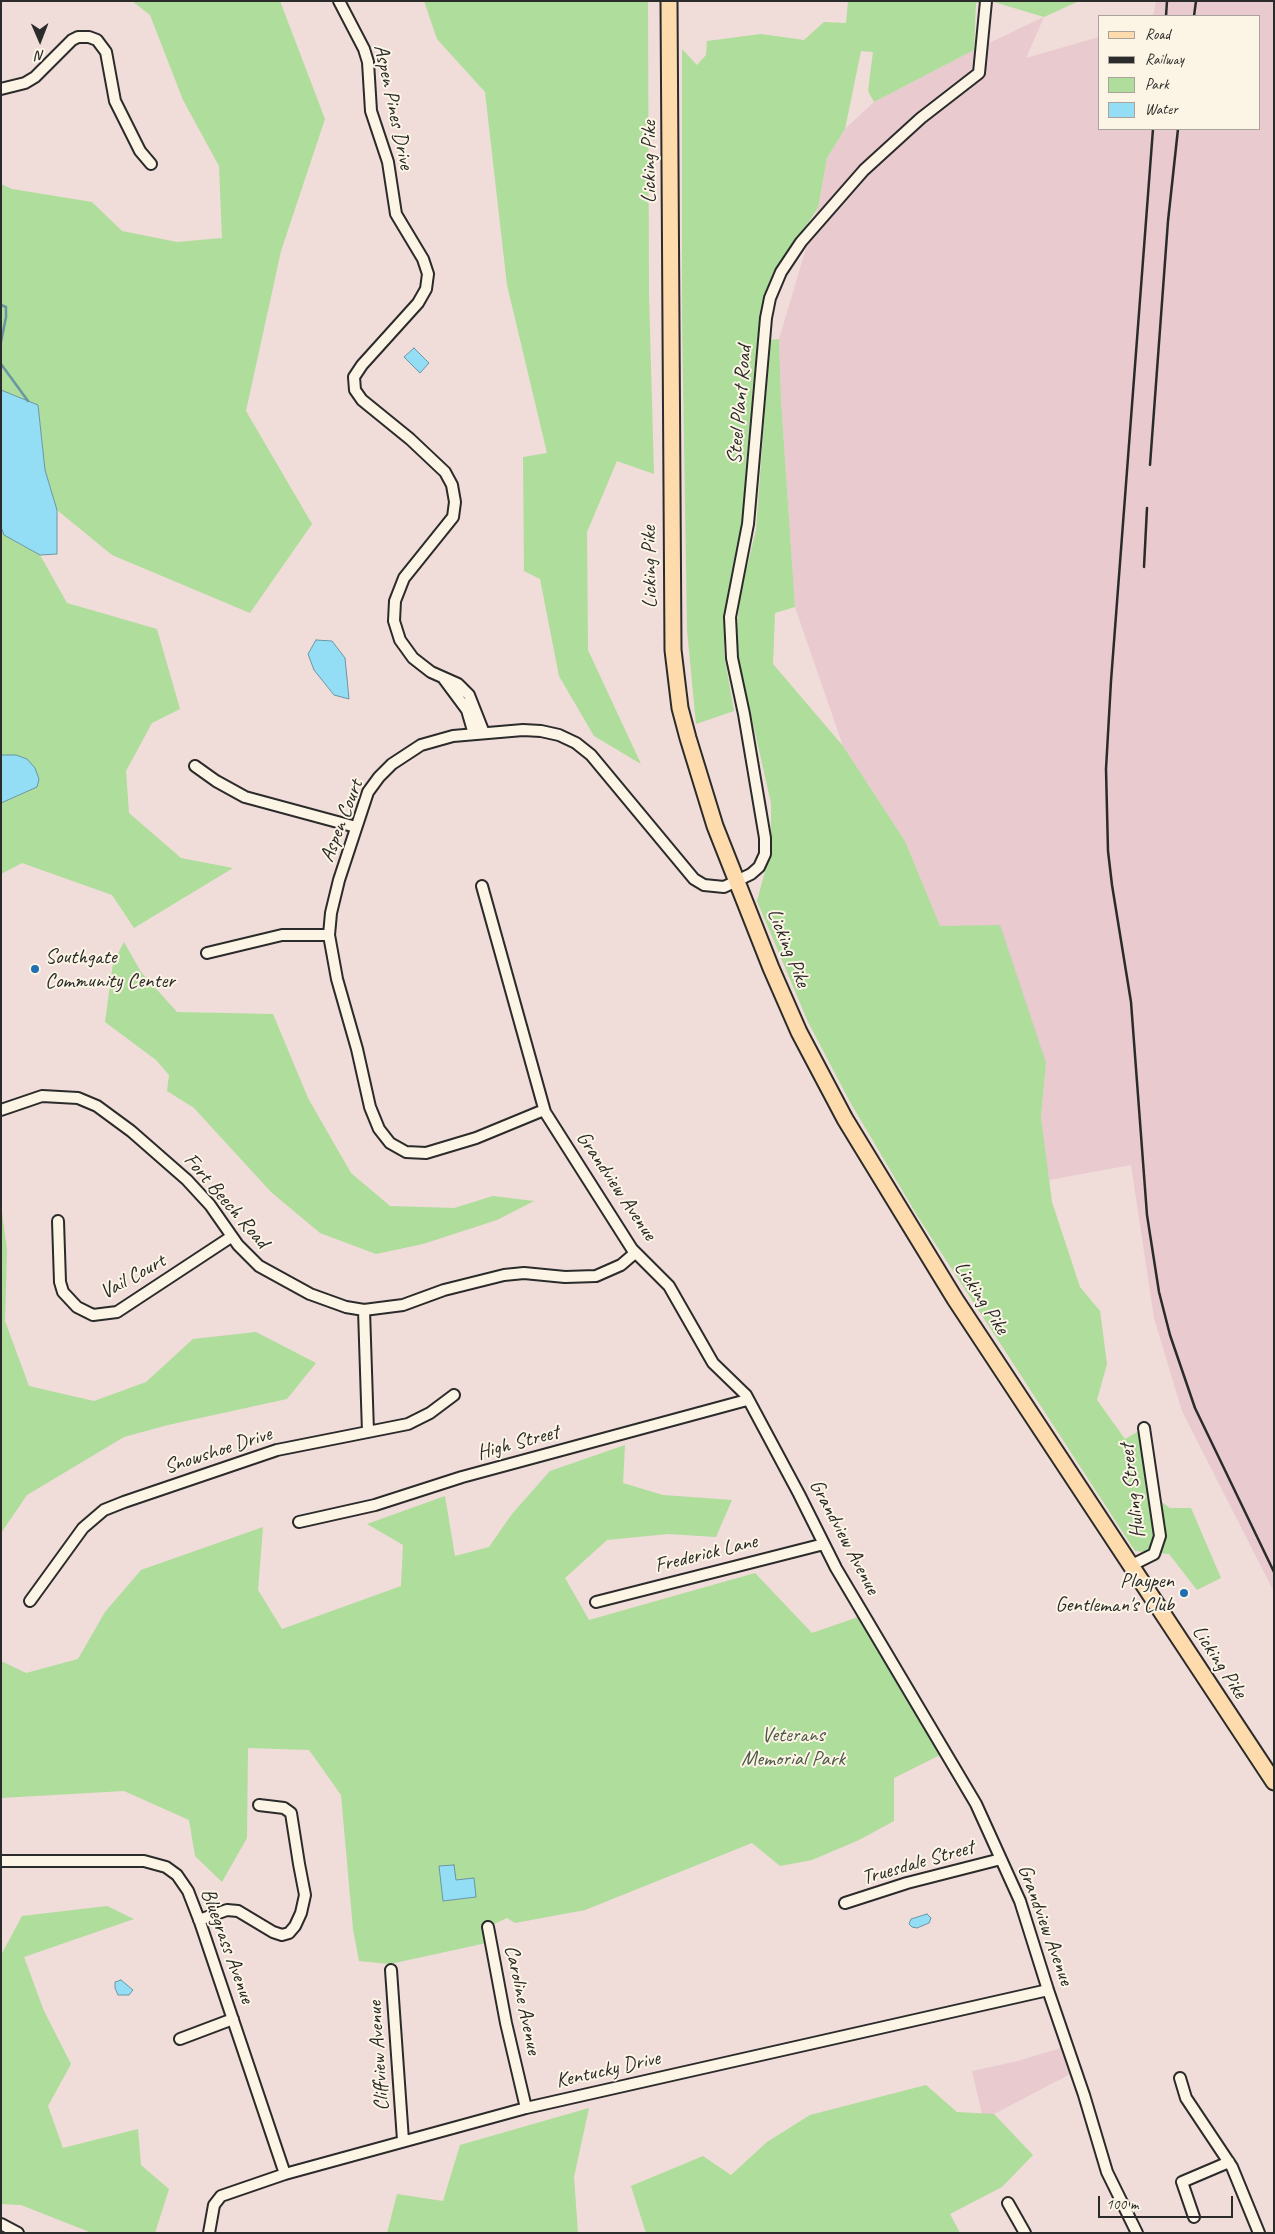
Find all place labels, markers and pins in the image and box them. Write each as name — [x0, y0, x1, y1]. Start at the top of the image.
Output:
place label: Southgate Community Center — [45, 944, 175, 994]
marker: Southgate Community Center — [29, 963, 41, 975]
place label: Playpen Gentleman's Club — [1055, 1568, 1174, 1618]
marker: Playpen Gentleman's Club — [1178, 1587, 1190, 1599]

